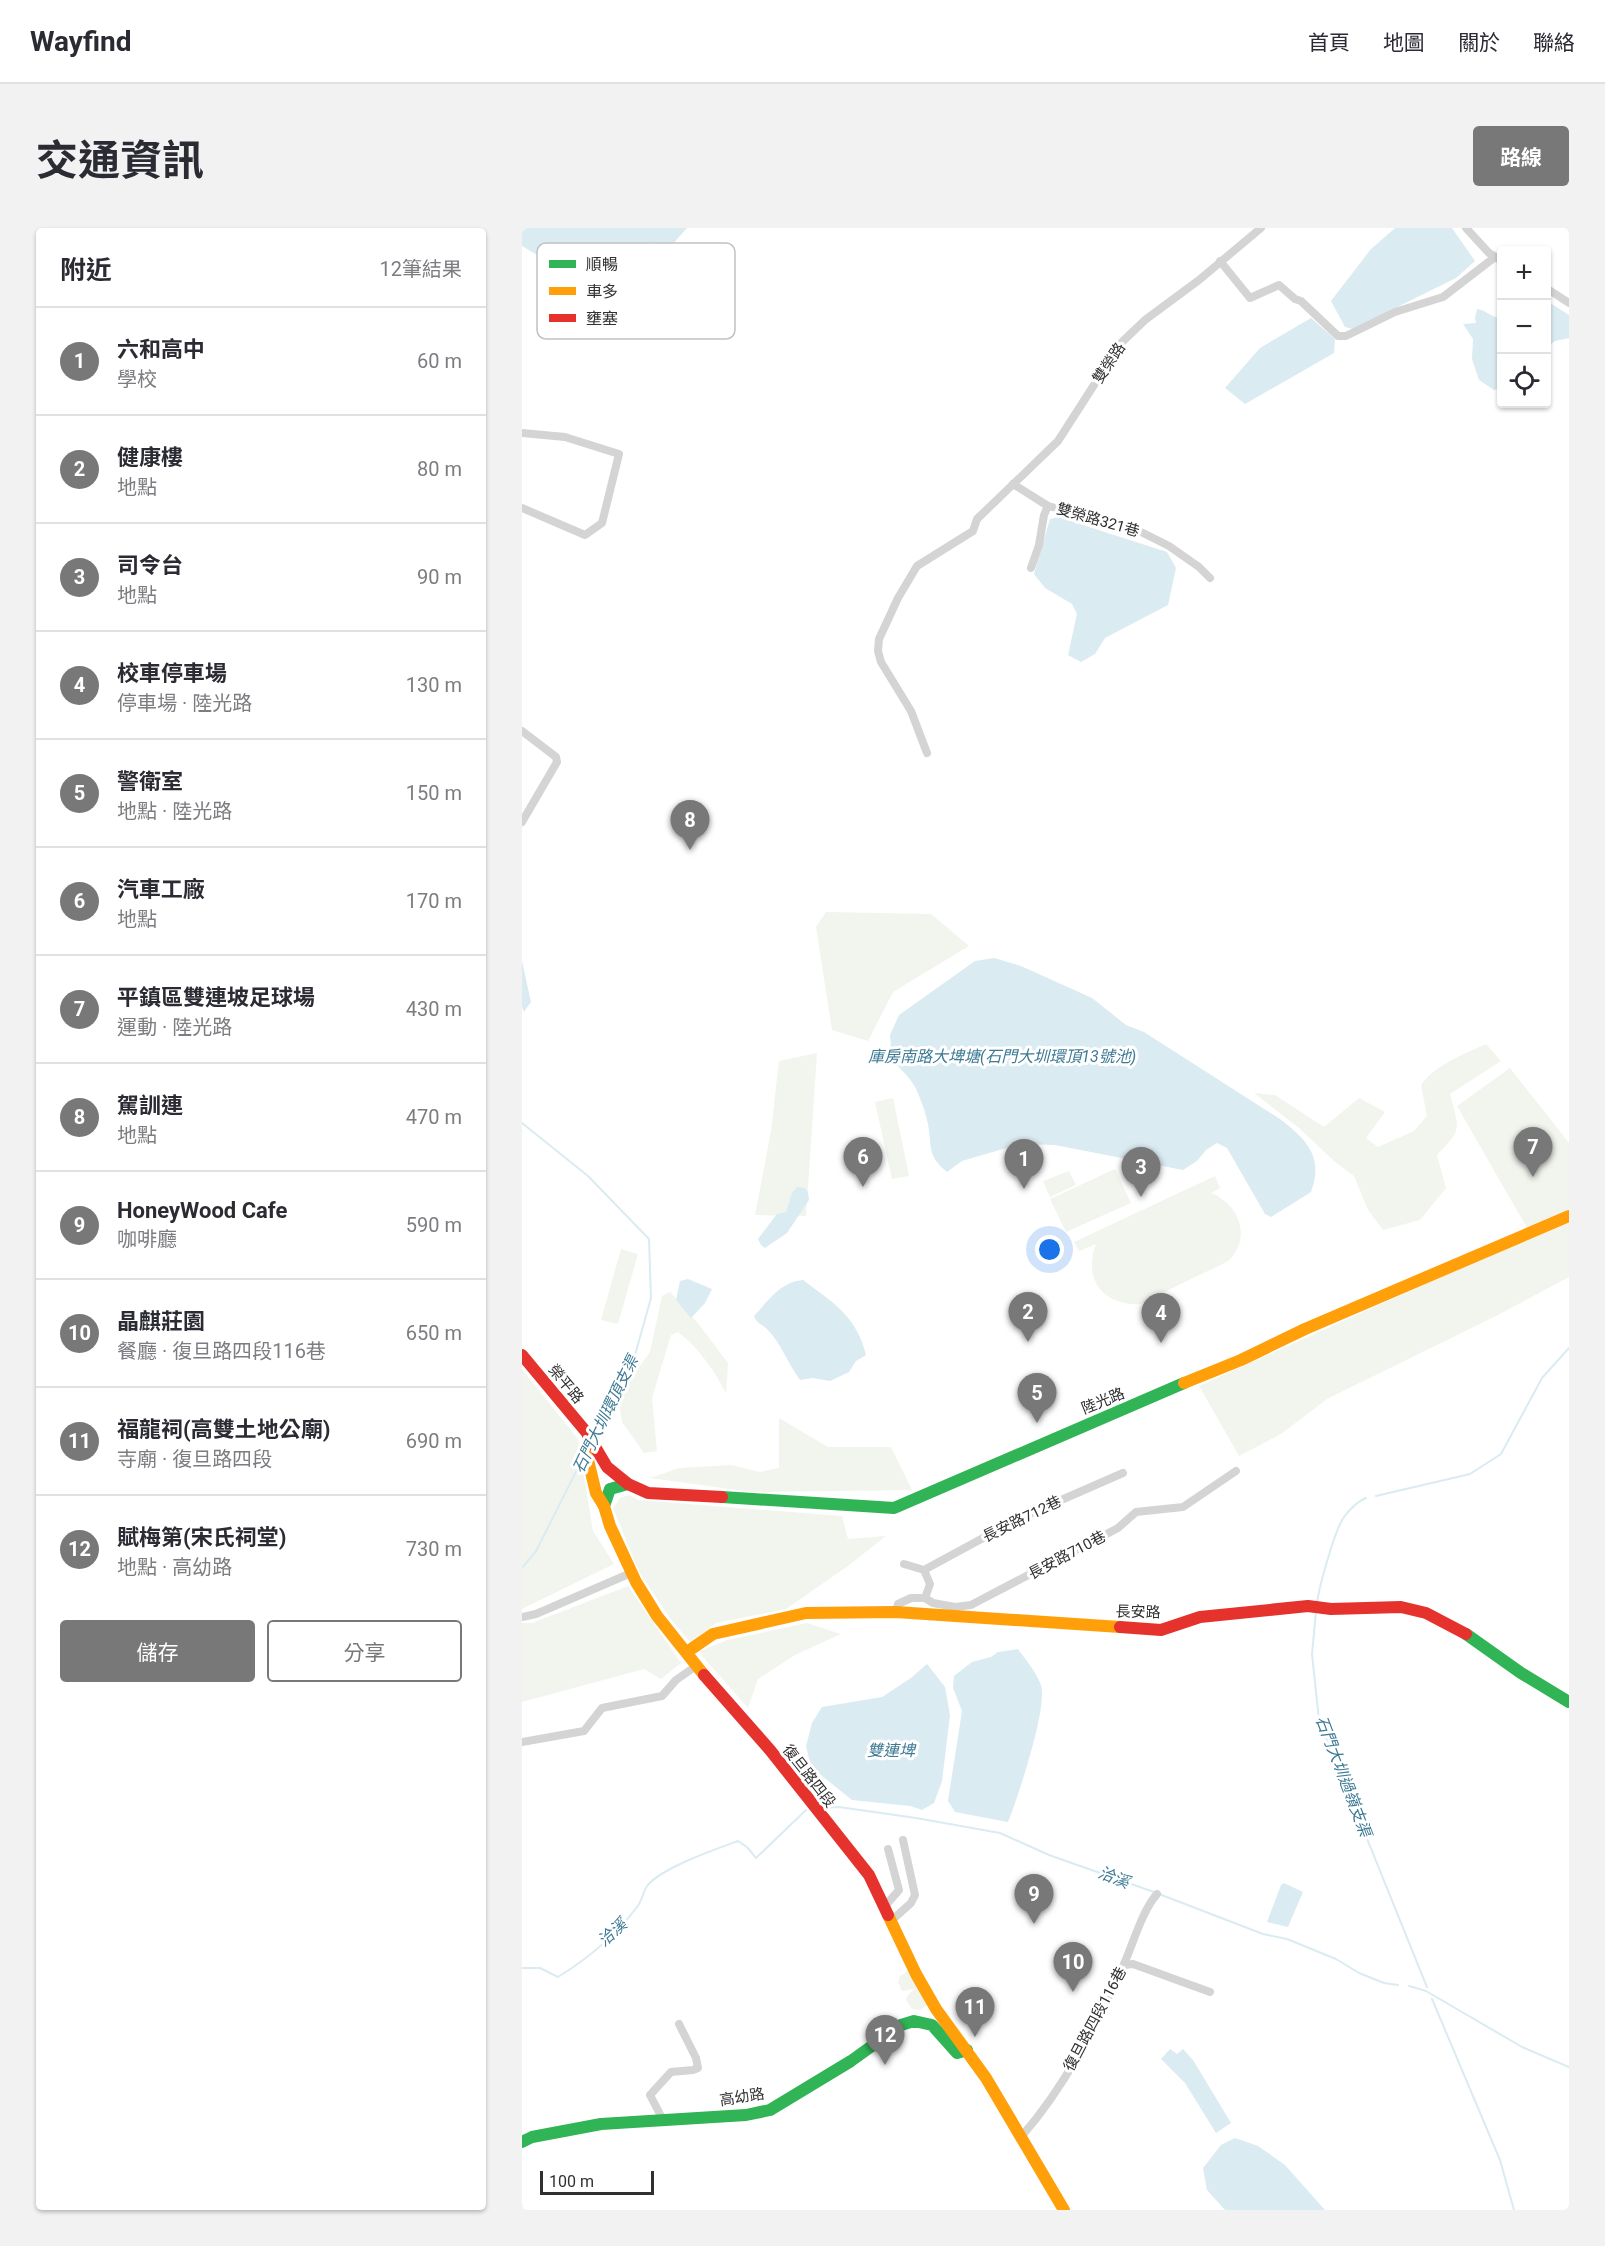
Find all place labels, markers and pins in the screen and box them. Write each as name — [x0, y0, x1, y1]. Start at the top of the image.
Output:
pin: 8 — [670, 800, 710, 850]
pin: 7 — [1514, 1128, 1552, 1177]
pin: 6 — [844, 1138, 882, 1187]
pin: 1 — [1004, 1140, 1044, 1189]
pin: 3 — [1122, 1148, 1160, 1197]
pin: 2 — [1008, 1292, 1048, 1342]
pin: 4 — [1142, 1294, 1180, 1343]
pin: 5 — [1018, 1374, 1056, 1423]
pin: 9 — [1014, 1874, 1054, 1924]
pin: 10 — [1054, 1942, 1092, 1992]
pin: 11 — [956, 1988, 994, 2037]
pin: 12 — [866, 2016, 904, 2065]

